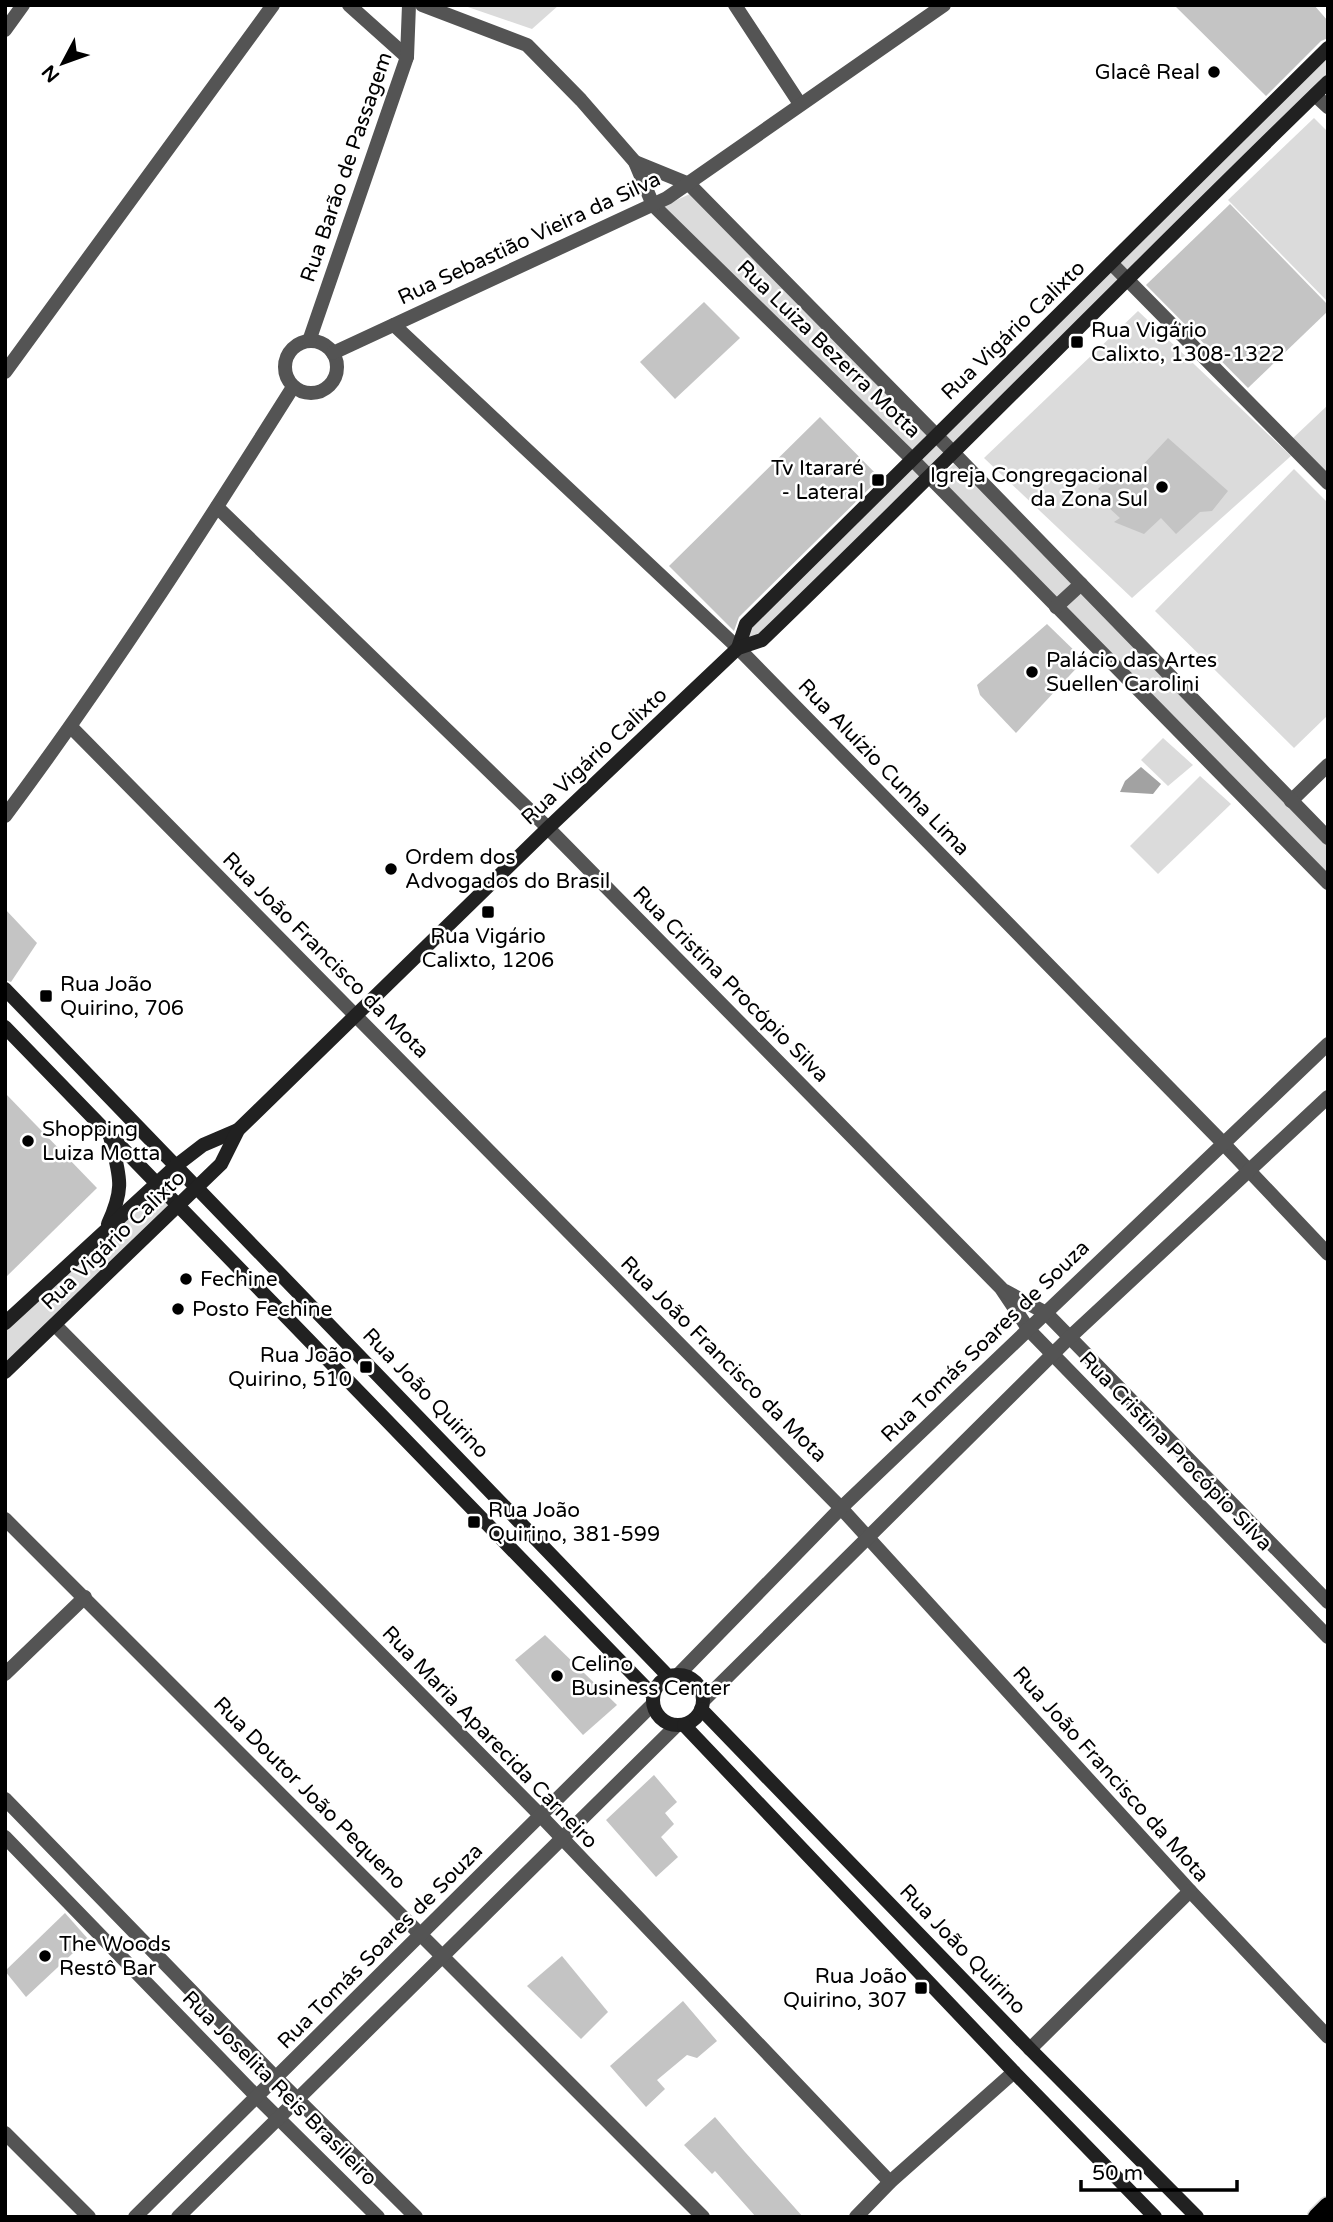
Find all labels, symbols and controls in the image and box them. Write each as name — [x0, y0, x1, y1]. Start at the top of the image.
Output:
north arrow — [28, 28, 98, 98]
street label: Rua Barão de Passagem — [295, 49, 398, 286]
place label: Glacê Real — [1095, 60, 1200, 85]
text: N — [38, 61, 64, 86]
marker: Glacê Real — [1206, 64, 1222, 80]
street label: Rua Sebastião Vieira da Silva — [394, 167, 664, 310]
street label: Rua Luiza Bezerra Motta — [732, 255, 926, 444]
street label: Rua Vigário Calixto — [936, 255, 1090, 405]
place label: Rua Vigário Calixto, 1308-1322 — [1091, 318, 1285, 367]
marker: Rua Vigário Calixto, 1308-1322 — [1069, 334, 1085, 350]
place label: Tv Itararé - Lateral — [771, 456, 864, 505]
place label: Igreja Congregacional da Zona Sul — [930, 463, 1148, 512]
marker: Tv Itararé - Lateral — [870, 472, 886, 488]
marker: Igreja Congregacional da Zona Sul — [1154, 479, 1170, 495]
place label: Palácio das Artes Suellen Carolini — [1046, 648, 1217, 697]
marker: Palácio das Artes Suellen Carolini — [1024, 664, 1040, 680]
street label: Rua Aluízio Cunha Lima — [793, 674, 975, 861]
street label: Rua Vigário Calixto — [516, 682, 672, 830]
place label: Ordem dos Advogados do Brasil — [405, 845, 610, 894]
street label: Rua João Francisco da Mota — [217, 847, 434, 1064]
marker: Ordem dos Advogados do Brasil — [383, 861, 399, 877]
street label: Rua Cristina Procópio Silva — [627, 881, 834, 1088]
marker: Rua Vigário Calixto, 1206 — [480, 904, 496, 920]
place label: Rua Vigário Calixto, 1206 — [422, 924, 554, 973]
place label: Rua João Quirino, 706 — [60, 972, 184, 1021]
marker: Rua João Quirino, 706 — [38, 988, 54, 1004]
place label: Shopping Luiza Motta — [42, 1117, 160, 1166]
marker: Shopping Luiza Motta — [20, 1133, 36, 1149]
street label: Rua Vigário Calixto — [36, 1165, 190, 1315]
street label: Rua Tomás Soares de Souza — [876, 1235, 1095, 1448]
street label: Rua João Francisco da Mota — [615, 1251, 832, 1468]
place label: Fechine — [200, 1267, 278, 1292]
marker: Fechine — [178, 1271, 194, 1287]
place label: Posto Fechine — [192, 1297, 332, 1322]
marker: Posto Fechine — [170, 1301, 186, 1317]
street label: Rua João Quirino — [357, 1323, 494, 1464]
place label: Rua João Quirino, 510 — [228, 1343, 352, 1392]
street label: Rua Cristina Procópio Silva — [1074, 1347, 1277, 1556]
marker: Rua João Quirino, 510 — [358, 1359, 374, 1375]
place label: Rua João Quirino, 381-599 — [488, 1498, 660, 1547]
marker: Rua João Quirino, 381-599 — [466, 1514, 482, 1530]
street label: Rua Maria Aparecida Carneiro — [377, 1621, 603, 1854]
place label: Celino Business Center — [571, 1652, 730, 1701]
street label: Rua João Francisco da Mota — [1007, 1661, 1214, 1887]
marker: Celino Business Center — [549, 1668, 565, 1684]
street label: Rua Doutor João Pequeno — [208, 1692, 411, 1895]
street label: Rua Tomás Soares de Souza — [273, 1839, 488, 2054]
street label: Rua João Quirino — [894, 1879, 1031, 2020]
place label: The Woods Restô Bar — [59, 1932, 171, 1981]
marker: The Woods Restô Bar — [37, 1948, 53, 1964]
place label: Rua João Quirino, 307 — [783, 1964, 907, 2013]
marker: Rua João Quirino, 307 — [913, 1980, 929, 1996]
street label: Rua Joselita Reis Brasileiro — [177, 1986, 382, 2191]
scale bar — [1081, 2148, 1237, 2192]
text: 50 m — [1092, 2161, 1143, 2186]

